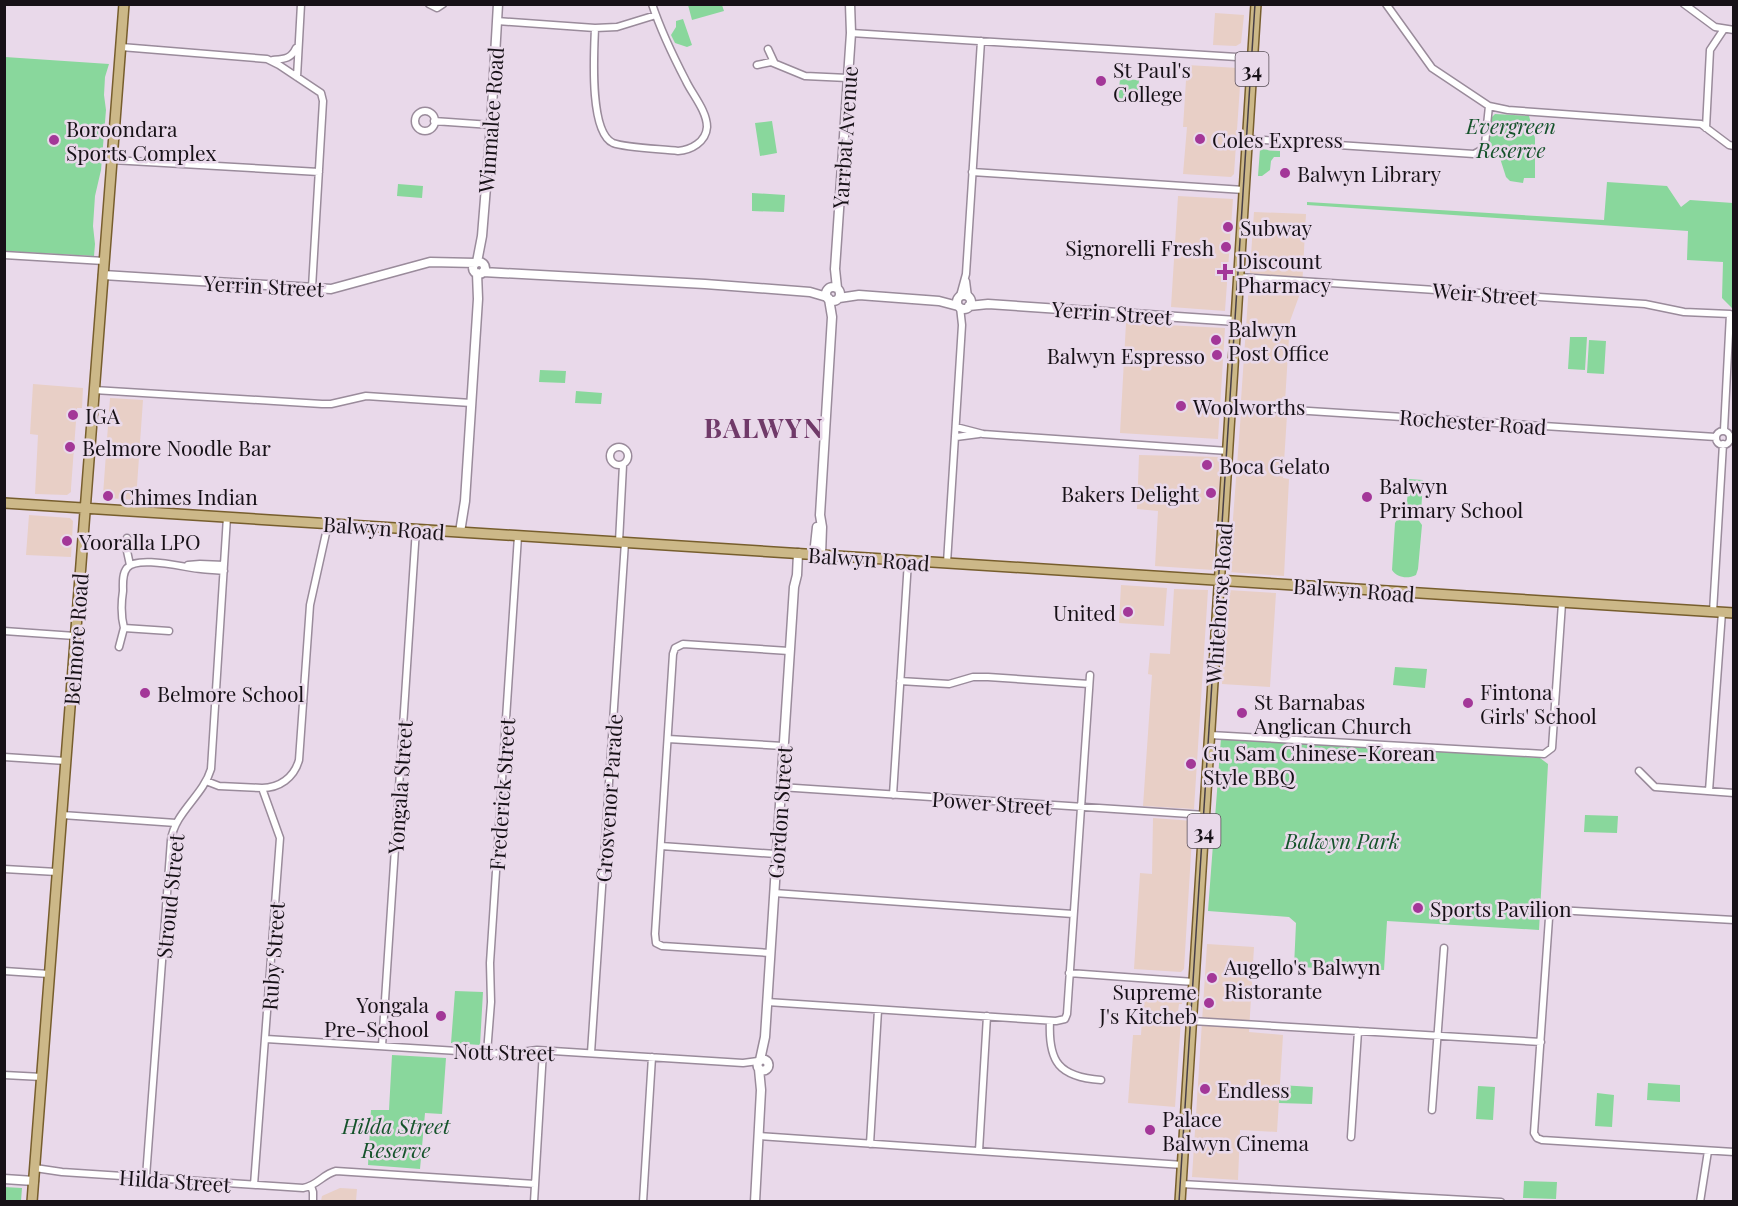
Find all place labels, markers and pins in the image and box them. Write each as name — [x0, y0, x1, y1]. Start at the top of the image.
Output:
place label: St Paul's College — [1113, 55, 1191, 107]
marker: St Paul's College — [1094, 74, 1108, 88]
place label: Boroondara Sports Complex — [66, 114, 216, 166]
place label: Coles Express — [1212, 125, 1343, 153]
marker: Coles Express — [1193, 132, 1207, 146]
marker: Boroondara Sports Complex — [47, 133, 61, 147]
place label: Balwyn Library — [1297, 159, 1442, 187]
marker: Balwyn Library — [1278, 166, 1292, 180]
place label: Subway — [1240, 213, 1313, 241]
marker: Subway — [1221, 220, 1235, 234]
place label: Signorelli Fresh — [1065, 233, 1215, 261]
marker: Signorelli Fresh — [1219, 240, 1233, 254]
place label: Discount Pharmacy — [1237, 246, 1332, 298]
marker: Discount Pharmacy — [1218, 265, 1232, 279]
place label: Balwyn Post Office — [1228, 314, 1329, 366]
marker: Balwyn Post Office — [1209, 333, 1223, 347]
place label: Balwyn Espresso — [1047, 341, 1205, 369]
marker: Balwyn Espresso — [1210, 348, 1224, 362]
place label: Woolworths — [1192, 392, 1305, 420]
marker: Woolworths — [1174, 399, 1188, 413]
place label: IGA — [85, 401, 121, 429]
marker: IGA — [66, 408, 80, 422]
place label: Belmore Noodle Bar — [82, 433, 272, 461]
marker: Belmore Noodle Bar — [63, 440, 77, 454]
place label: Boca Gelato — [1219, 451, 1330, 479]
marker: Boca Gelato — [1200, 458, 1214, 472]
place label: Balwyn Primary School — [1379, 471, 1523, 523]
place label: Bakers Delight — [1061, 479, 1200, 507]
place label: Chimes Indian — [120, 482, 258, 510]
marker: Bakers Delight — [1204, 486, 1218, 500]
marker: Chimes Indian — [101, 489, 115, 503]
marker: Balwyn Primary School — [1360, 490, 1374, 504]
place label: Yooralla LPO — [78, 527, 200, 555]
marker: Yooralla LPO — [60, 534, 74, 548]
place label: United — [1053, 598, 1116, 626]
marker: United — [1121, 605, 1135, 619]
place label: Fintona Girls' School — [1480, 677, 1597, 729]
place label: Belmore School — [157, 679, 304, 707]
marker: Belmore School — [138, 686, 152, 700]
place label: St Barnabas Anglican Church — [1253, 687, 1412, 739]
marker: Fintona Girls' School — [1461, 696, 1475, 710]
marker: St Barnabas Anglican Church — [1235, 706, 1249, 720]
place label: Gu Sam Chinese-Korean Style BBQ — [1203, 738, 1436, 790]
marker: Gu Sam Chinese-Korean Style BBQ — [1184, 757, 1198, 771]
place label: Sports Pavilion — [1430, 894, 1572, 922]
marker: Sports Pavilion — [1411, 901, 1425, 915]
place label: Augello's Balwyn Ristorante — [1223, 952, 1381, 1004]
marker: Augello's Balwyn Ristorante — [1205, 971, 1219, 985]
place label: Supreme J's Kitcheb — [1098, 977, 1197, 1029]
place label: Yongala Pre-School — [324, 990, 430, 1042]
marker: Supreme J's Kitcheb — [1202, 996, 1216, 1010]
marker: Yongala Pre-School — [434, 1009, 448, 1023]
place label: Endless — [1217, 1075, 1290, 1103]
marker: Endless — [1198, 1082, 1212, 1096]
place label: Palace Balwyn Cinema — [1162, 1104, 1309, 1156]
marker: Palace Balwyn Cinema — [1143, 1123, 1157, 1137]

